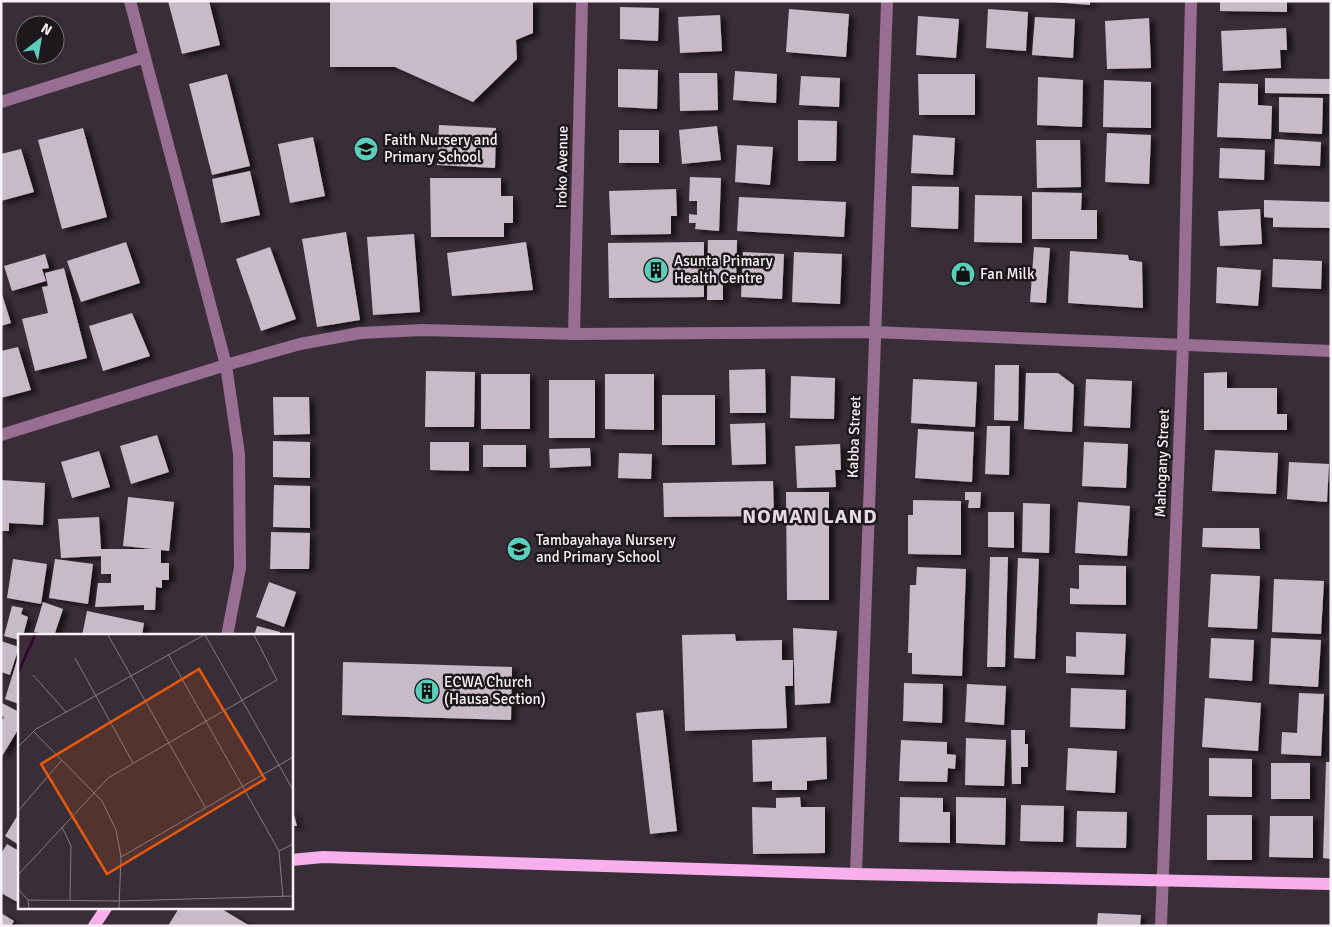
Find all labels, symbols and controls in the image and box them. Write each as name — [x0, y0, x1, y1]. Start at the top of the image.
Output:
north arrow — [15, 15, 65, 65]
text: N — [38, 19, 55, 39]
street label: Iroko Avenue — [552, 126, 572, 208]
place label: Faith Nursery and Primary School — [384, 131, 498, 166]
school or university icon: Faith Nursery and Primary School — [353, 136, 379, 162]
place label: Asunta Primary Health Centre — [674, 252, 773, 287]
building icon: Asunta Primary Health Centre — [643, 257, 669, 283]
shop icon: Fan Milk — [950, 261, 976, 287]
place label: Fan Milk — [980, 265, 1035, 283]
street label: Kabba Street — [844, 396, 864, 478]
street label: Mahogany Street — [1151, 408, 1173, 518]
district label: NOMAN LAND — [742, 504, 878, 529]
place label: Tambayahaya Nursery and Primary School — [536, 531, 676, 566]
school or university icon: Tambayahaya Nursery and Primary School — [506, 536, 532, 562]
inset map — [18, 634, 292, 910]
place label: ECWA Church (Hausa Section) — [444, 673, 546, 708]
building icon: ECWA Church (Hausa Section) — [414, 678, 440, 704]

